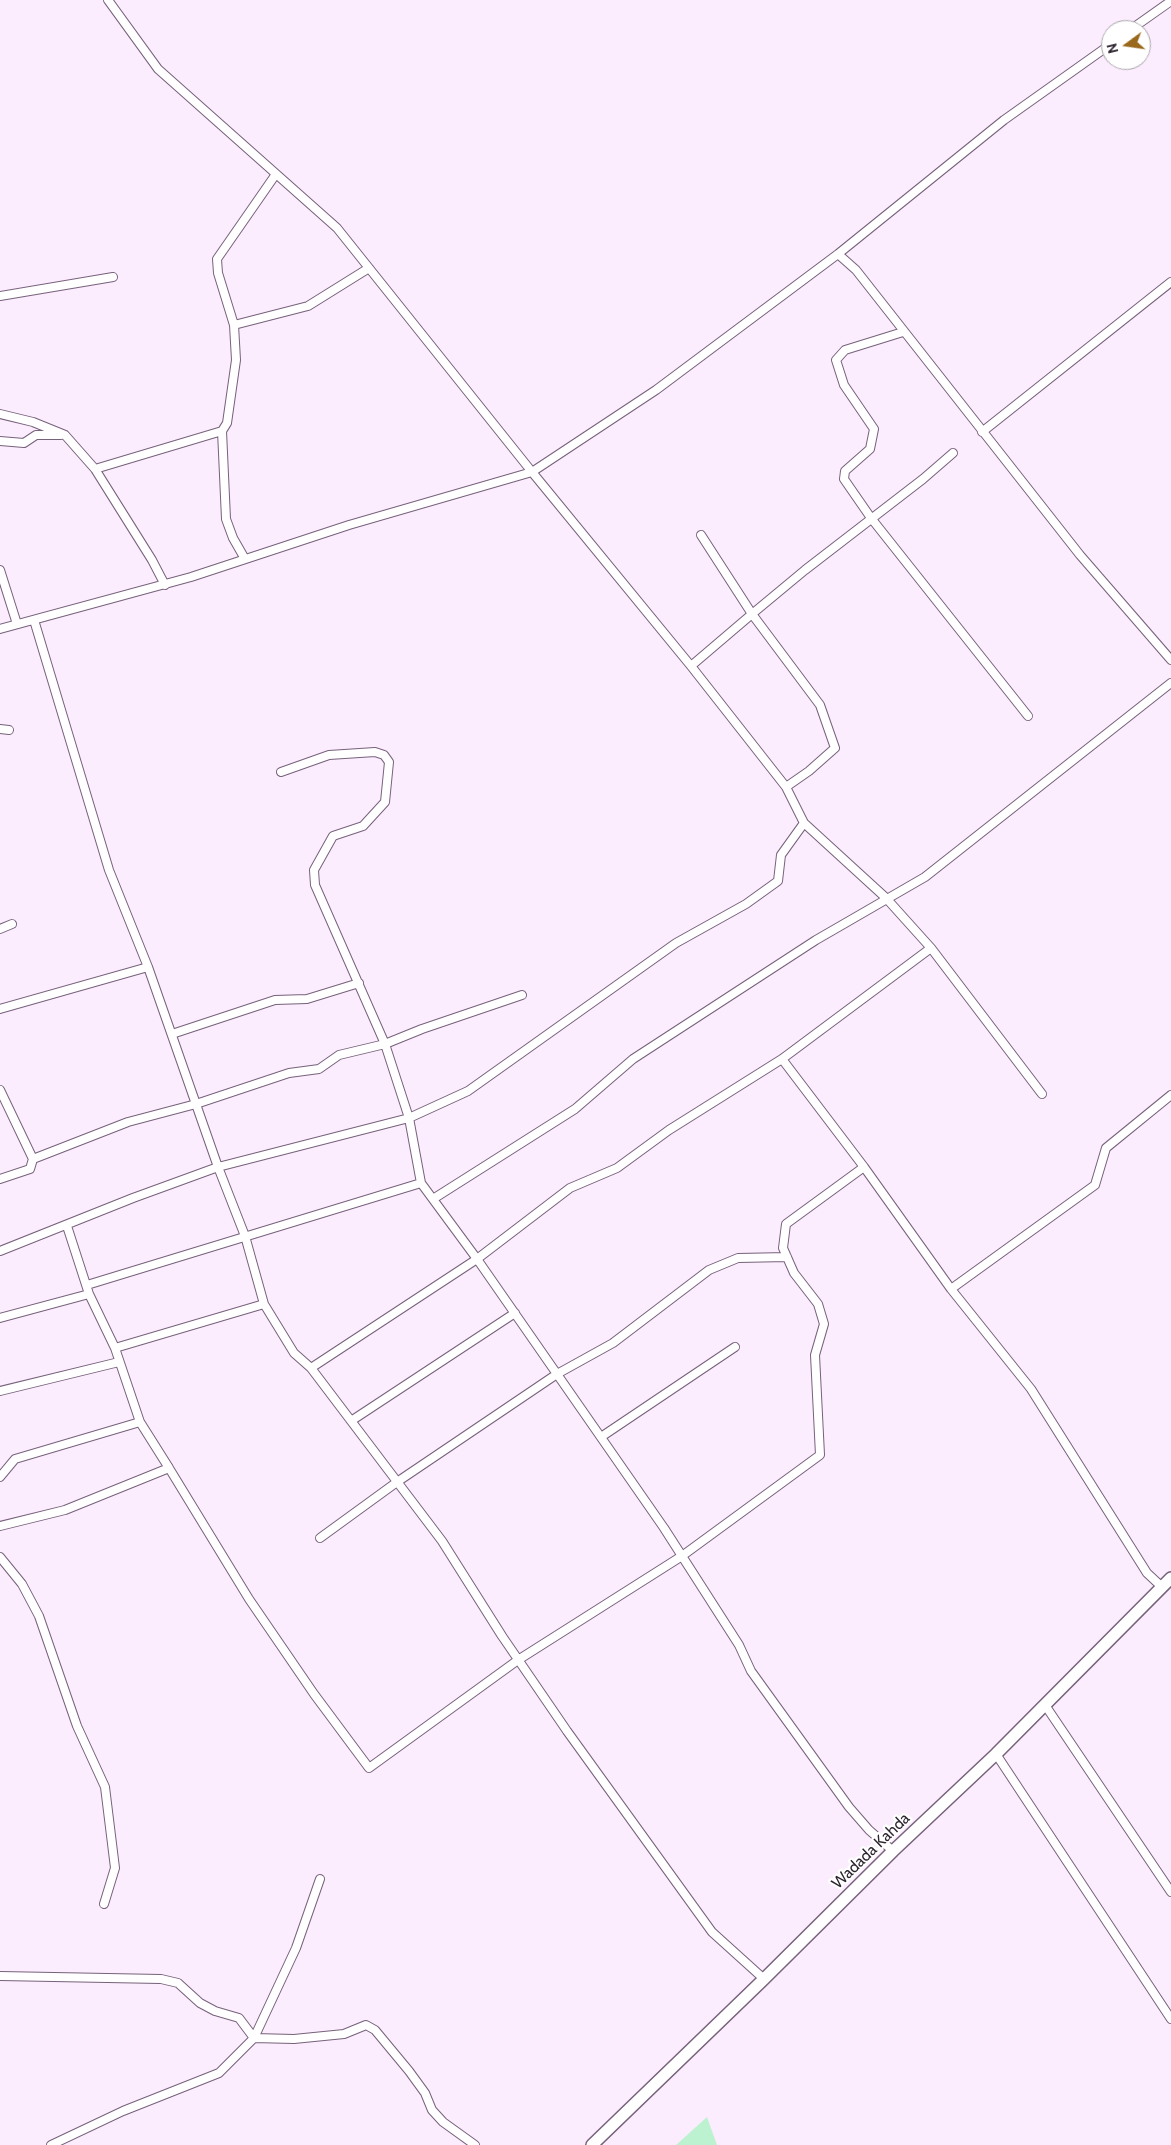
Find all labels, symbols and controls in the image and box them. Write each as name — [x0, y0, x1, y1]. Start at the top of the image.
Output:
north arrow — [1101, 20, 1151, 70]
text: N — [1102, 41, 1122, 55]
street label: Wadada Kahda — [828, 1809, 914, 1893]

